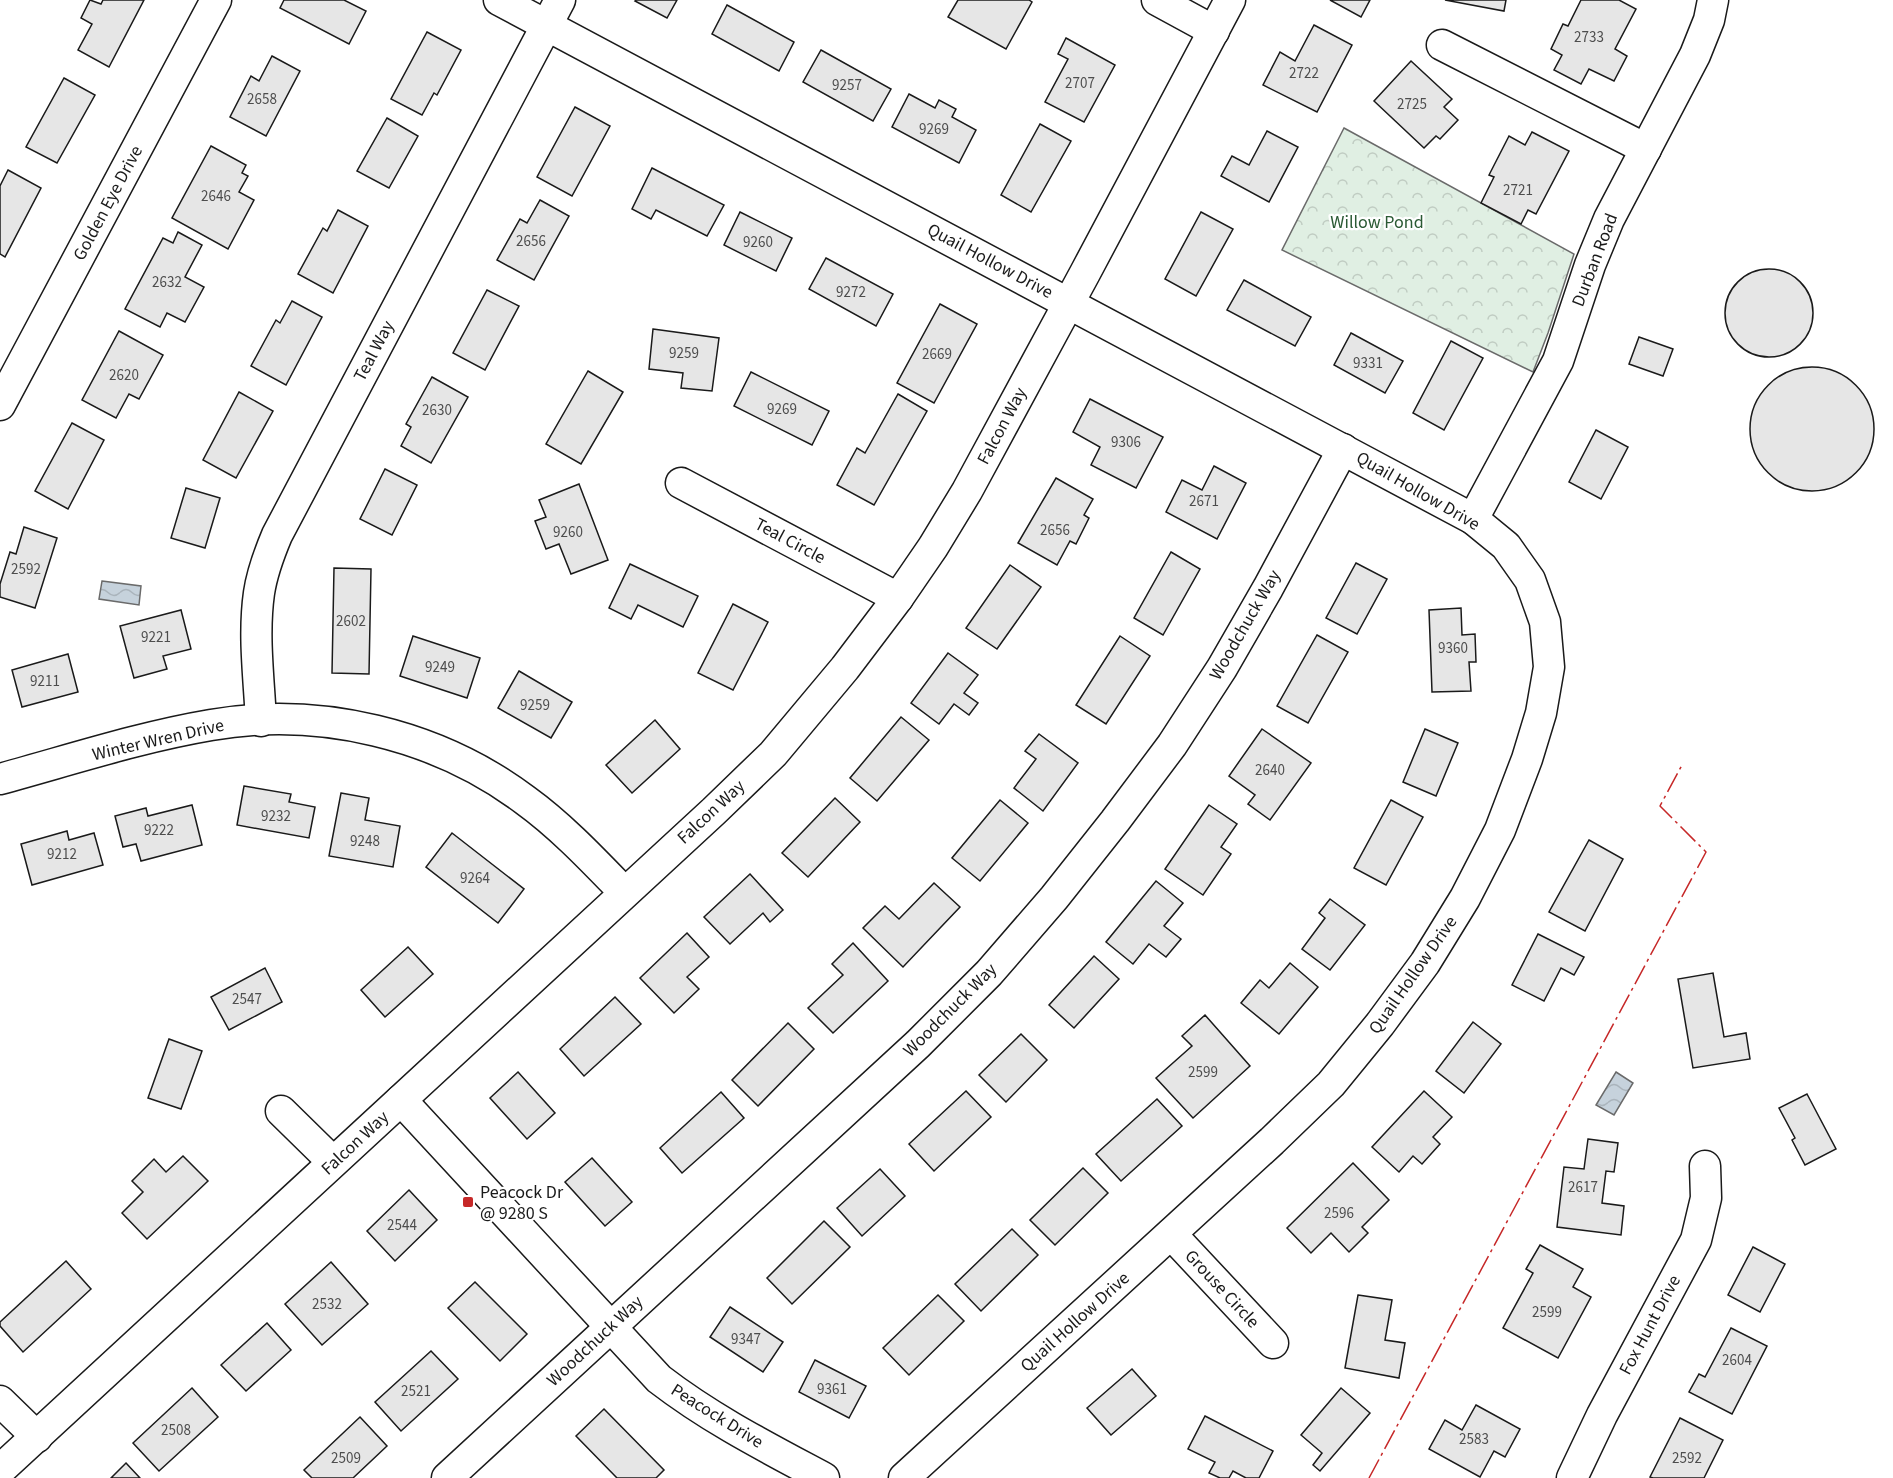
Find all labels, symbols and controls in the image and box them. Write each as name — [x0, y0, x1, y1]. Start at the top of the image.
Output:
house number: 2733 — [1574, 27, 1604, 48]
house number: 2722 — [1289, 63, 1319, 84]
house number: 2707 — [1065, 73, 1095, 94]
house number: 9257 — [832, 75, 862, 96]
house number: 2658 — [247, 89, 277, 110]
house number: 2725 — [1397, 94, 1427, 115]
house number: 9269 — [919, 119, 949, 140]
street label: Golden Eye Drive — [67, 141, 149, 265]
house number: 2721 — [1503, 180, 1533, 201]
house number: 2646 — [201, 186, 231, 207]
park label: Willow Pond — [1330, 210, 1424, 235]
street label: Durban Road — [1566, 210, 1624, 310]
street label: Quail Hollow Drive — [923, 217, 1057, 305]
house number: 2656 — [516, 231, 546, 252]
house number: 9260 — [743, 232, 773, 253]
house number: 2632 — [152, 272, 182, 293]
house number: 9272 — [836, 282, 866, 303]
street label: Teal Way — [348, 316, 401, 386]
house number: 9259 — [669, 343, 699, 364]
house number: 2669 — [922, 344, 952, 365]
house number: 9331 — [1353, 353, 1383, 374]
house number: 2620 — [109, 365, 139, 386]
street label: Falcon Way — [971, 382, 1033, 469]
house number: 9269 — [767, 399, 797, 420]
house number: 2630 — [422, 400, 452, 421]
house number: 9306 — [1111, 432, 1141, 453]
street label: Quail Hollow Drive — [1351, 445, 1485, 537]
house number: 2671 — [1189, 491, 1219, 512]
street label: Teal Circle — [750, 512, 830, 570]
house number: 2656 — [1040, 520, 1070, 541]
house number: 9260 — [553, 522, 583, 543]
house number: 2592 — [11, 559, 41, 580]
street label: Woodchuck Way — [1203, 565, 1287, 685]
house number: 2602 — [336, 611, 366, 632]
house number: 9221 — [141, 627, 171, 648]
house number: 9360 — [1438, 638, 1468, 659]
house number: 9249 — [425, 657, 455, 678]
house number: 9211 — [30, 671, 60, 692]
house number: 9259 — [520, 695, 550, 716]
street label: Winter Wren Drive — [90, 713, 226, 767]
house number: 2640 — [1255, 760, 1285, 781]
street label: Falcon Way — [672, 774, 751, 850]
house number: 9232 — [261, 806, 291, 827]
house number: 9222 — [144, 820, 174, 841]
house number: 9248 — [350, 831, 380, 852]
house number: 9212 — [47, 844, 77, 865]
house number: 9264 — [460, 868, 490, 889]
street label: Quail Hollow Drive — [1363, 911, 1463, 1039]
street label: Woodchuck Way — [897, 957, 1003, 1063]
house number: 2547 — [232, 989, 262, 1010]
house number: 2599 — [1188, 1062, 1218, 1083]
street label: Falcon Way — [316, 1105, 395, 1181]
house number: 2617 — [1568, 1177, 1598, 1198]
place label: Peacock Dr @ 9280 S — [480, 1180, 564, 1226]
marker: Peacock Dr @ 9280 S — [461, 1195, 475, 1209]
house number: 2596 — [1324, 1203, 1354, 1224]
house number: 2544 — [387, 1215, 417, 1236]
street label: Grouse Circle — [1179, 1244, 1265, 1334]
street label: Quail Hollow Drive — [1015, 1266, 1135, 1378]
street label: Fox Hunt Drive — [1613, 1271, 1687, 1379]
street label: Woodchuck Way — [541, 1289, 649, 1392]
house number: 2532 — [312, 1294, 342, 1315]
house number: 2599 — [1532, 1302, 1562, 1323]
house number: 9347 — [731, 1329, 761, 1350]
house number: 2604 — [1722, 1350, 1752, 1371]
street label: Peacock Drive — [666, 1378, 768, 1454]
house number: 9361 — [817, 1379, 847, 1400]
house number: 2521 — [401, 1381, 431, 1402]
house number: 2508 — [161, 1420, 191, 1441]
house number: 2583 — [1459, 1429, 1489, 1450]
house number: 2509 — [331, 1448, 361, 1469]
house number: 2592 — [1672, 1448, 1702, 1469]

